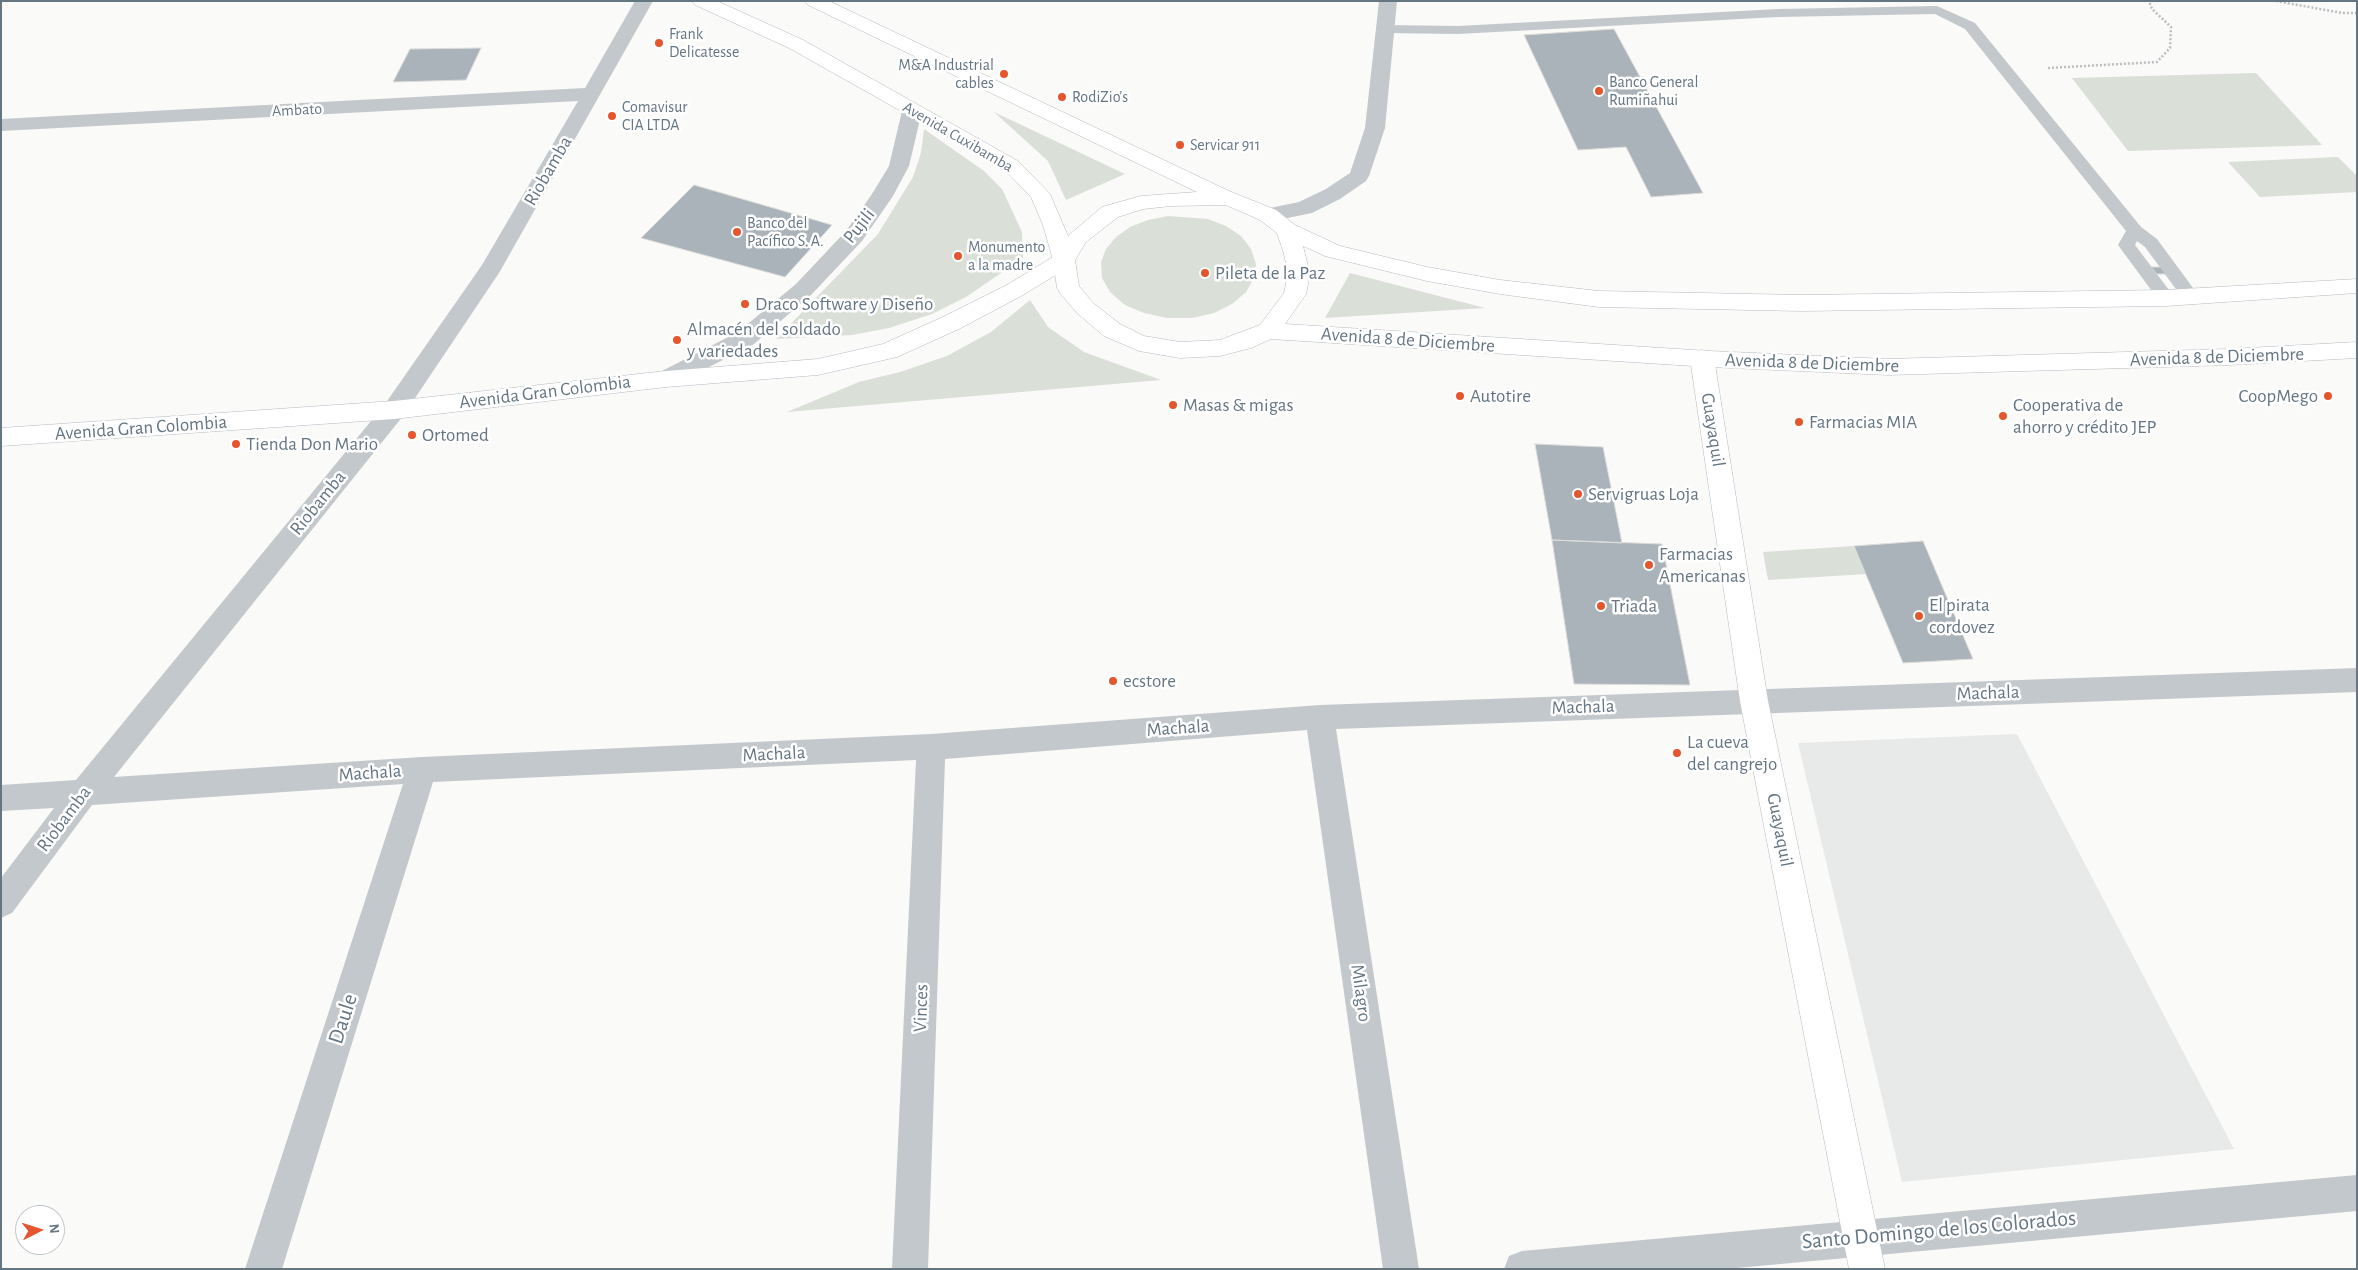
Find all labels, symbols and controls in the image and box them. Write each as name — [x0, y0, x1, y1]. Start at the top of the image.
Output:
place label: Frank Delicatesse — [669, 24, 739, 62]
marker: Frank Delicatesse — [653, 37, 665, 49]
place label: M&A Industrial cables — [898, 55, 994, 93]
marker: M&A Industrial cables — [998, 68, 1010, 80]
place label: Banco General Rumiñahui — [1609, 72, 1698, 110]
marker: Banco General Rumiñahui — [1593, 85, 1605, 97]
place label: RodiZio's — [1072, 87, 1128, 107]
marker: RodiZio's — [1056, 91, 1068, 103]
place label: Comavisur CIA LTDA — [622, 97, 687, 135]
street label: Avenida Cuxibamba — [899, 98, 1017, 176]
street label: Ambato — [271, 99, 323, 121]
marker: Comavisur CIA LTDA — [606, 110, 618, 122]
street label: Riobamba — [519, 132, 577, 210]
place label: Servicar 911 — [1190, 135, 1260, 155]
marker: Servicar 911 — [1174, 139, 1186, 151]
street label: Pujili — [838, 204, 880, 248]
place label: Banco del Pacífico S. A. — [747, 213, 824, 251]
marker: Banco del Pacífico S. A. — [731, 226, 743, 238]
place label: Monumento a la madre — [968, 237, 1045, 275]
marker: Monumento a la madre — [952, 250, 964, 262]
place label: Pileta de la Paz — [1215, 262, 1325, 284]
marker: Pileta de la Paz — [1199, 267, 1211, 279]
place label: Draco Software y Diseño — [755, 293, 933, 315]
marker: Draco Software y Diseño — [739, 298, 751, 310]
place label: Almacén del soldado y variedades — [687, 318, 841, 362]
street label: Avenida 8 de Diciembre — [1320, 323, 1496, 357]
marker: Almacén del soldado y variedades — [671, 334, 683, 346]
street label: Avenida 8 de Diciembre — [2129, 343, 2305, 371]
street label: Avenida 8 de Diciembre — [1724, 349, 1900, 377]
street label: Avenida Gran Colombia — [458, 370, 632, 414]
place label: Autotire — [1470, 385, 1531, 407]
place label: CoopMego — [2238, 385, 2318, 407]
marker: Autotire — [1454, 390, 1466, 402]
marker: CoopMego — [2322, 390, 2334, 402]
street label: Guayaquil — [1696, 391, 1730, 469]
place label: Masas & migas — [1183, 394, 1293, 416]
place label: Cooperativa de ahorro y crédito JEP — [2013, 394, 2156, 438]
marker: Masas & migas — [1167, 399, 1179, 411]
marker: Cooperativa de ahorro y crédito JEP — [1997, 410, 2009, 422]
street label: Avenida Gran Colombia — [54, 411, 228, 445]
place label: Farmacias MIA — [1809, 411, 1917, 433]
marker: Farmacias MIA — [1793, 416, 1805, 428]
place label: Ortomed — [422, 424, 489, 446]
marker: Ortomed — [406, 429, 418, 441]
place label: Tienda Don Mario — [246, 433, 378, 455]
marker: Tienda Don Mario — [230, 438, 242, 450]
street label: Riobamba — [285, 466, 351, 540]
place label: Servigruas Loja — [1588, 483, 1699, 505]
marker: Servigruas Loja — [1572, 488, 1584, 500]
place label: Farmacias Americanas — [1659, 543, 1746, 587]
marker: Farmacias Americanas — [1643, 559, 1655, 571]
place label: El pirata cordovez — [1929, 594, 1995, 638]
place label: Triada — [1611, 595, 1657, 617]
marker: Triada — [1595, 600, 1607, 612]
marker: El pirata cordovez — [1913, 610, 1925, 622]
place label: ecstore — [1123, 670, 1176, 692]
marker: ecstore — [1107, 675, 1119, 687]
street label: Machala — [1956, 681, 2020, 705]
street label: Machala — [1551, 695, 1615, 719]
street label: Machala — [1146, 714, 1210, 742]
place label: La cueva del cangrejo — [1687, 731, 1777, 775]
street label: Machala — [742, 741, 806, 767]
marker: La cueva del cangrejo — [1671, 747, 1683, 759]
street label: Machala — [338, 759, 402, 787]
street label: Riobamba — [32, 782, 96, 856]
street label: Guayaquil — [1762, 791, 1798, 869]
street label: Milagro — [1346, 963, 1376, 1023]
street label: Vinces — [909, 984, 933, 1032]
street label: Daule — [323, 991, 363, 1047]
north arrow — [15, 1205, 65, 1255]
street label: Santo Domingo de los Colorados — [1801, 1205, 2077, 1255]
text: N — [47, 1223, 61, 1234]

